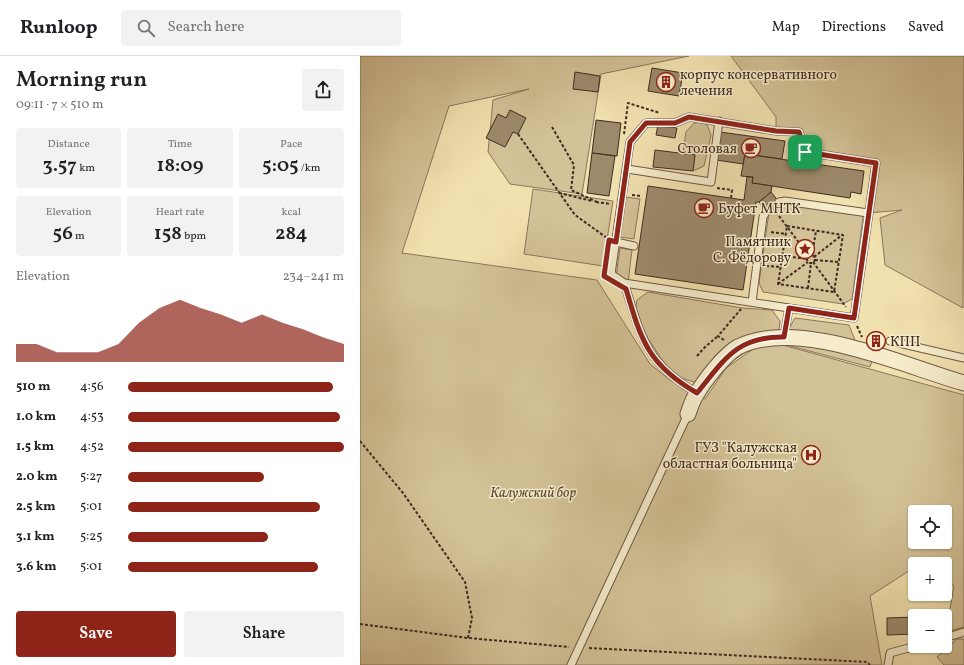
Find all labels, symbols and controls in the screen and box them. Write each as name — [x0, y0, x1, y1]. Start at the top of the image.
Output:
search box — [121, 10, 401, 46]
text: Runloop — [20, 15, 97, 41]
icon: search — [135, 17, 157, 39]
text: Search here — [167, 17, 244, 38]
text: Map — [772, 18, 800, 37]
text: Directions — [822, 18, 886, 37]
text: Saved — [908, 18, 944, 37]
text: Morning run — [16, 65, 147, 96]
place label: корпус консервативного лечения — [680, 66, 837, 101]
button: share — [302, 69, 344, 111]
building icon: корпус консервативного лечения — [655, 71, 677, 93]
text: 09:11 · 7 × 510 m — [16, 96, 103, 114]
pin — [788, 135, 822, 169]
text: Distance — [48, 137, 90, 152]
text: Time — [168, 137, 192, 152]
text: Pace — [280, 137, 302, 152]
cafe icon: Столовая — [740, 137, 762, 159]
place label: Столовая — [677, 140, 737, 159]
icon: arrive — [794, 141, 816, 163]
text: 3.57 — [42, 152, 77, 180]
text: 18:09 — [157, 152, 203, 180]
text: 5:05 — [262, 152, 299, 180]
text: km — [77, 161, 95, 176]
text: /km — [299, 161, 321, 176]
cafe icon: Буфет МНТК — [693, 197, 715, 219]
place label: Буфет МНТК — [718, 200, 801, 219]
text: Elevation — [46, 205, 92, 220]
text: Heart rate — [156, 205, 204, 220]
text: kcal — [282, 205, 301, 220]
text: 56 — [53, 220, 73, 248]
text: 158 — [154, 220, 182, 248]
text: 284 — [275, 220, 308, 248]
text: m — [73, 229, 85, 244]
text: bpm — [182, 229, 206, 244]
place label: Памятник С. Фёдорову — [713, 233, 792, 268]
place icon: Памятник С. Фёдорову — [794, 238, 816, 260]
text: Elevation — [16, 268, 70, 286]
text: 234–241 m — [283, 268, 344, 286]
building icon: КПП — [865, 330, 887, 352]
place label: КПП — [890, 333, 920, 352]
text: 510 m — [16, 378, 51, 396]
text: 4:56 — [80, 378, 104, 396]
text: 1.0 km — [16, 408, 56, 426]
text: 4:53 — [80, 408, 104, 426]
text: 1.5 km — [16, 438, 54, 456]
text: 4:52 — [80, 438, 104, 456]
place label: ГУЗ "Калужская областная больница" — [663, 439, 797, 474]
hospital icon: ГУЗ "Калужская областная больница" — [800, 444, 822, 466]
text: 2.0 km — [16, 468, 58, 486]
text: 5:27 — [80, 468, 102, 486]
park label: Калужский бор — [490, 484, 576, 503]
text: 2.5 km — [16, 498, 56, 516]
text: 5:01 — [80, 498, 102, 516]
map controls — [908, 505, 952, 653]
button: locate — [908, 505, 952, 549]
text: 3.1 km — [16, 528, 55, 546]
text: 5:25 — [80, 528, 103, 546]
button: + — [908, 557, 952, 601]
text: 3.6 km — [16, 558, 57, 576]
text: 5:01 — [80, 558, 102, 576]
button: − — [908, 609, 952, 653]
button: Save — [16, 611, 176, 657]
button: Share — [184, 611, 344, 657]

